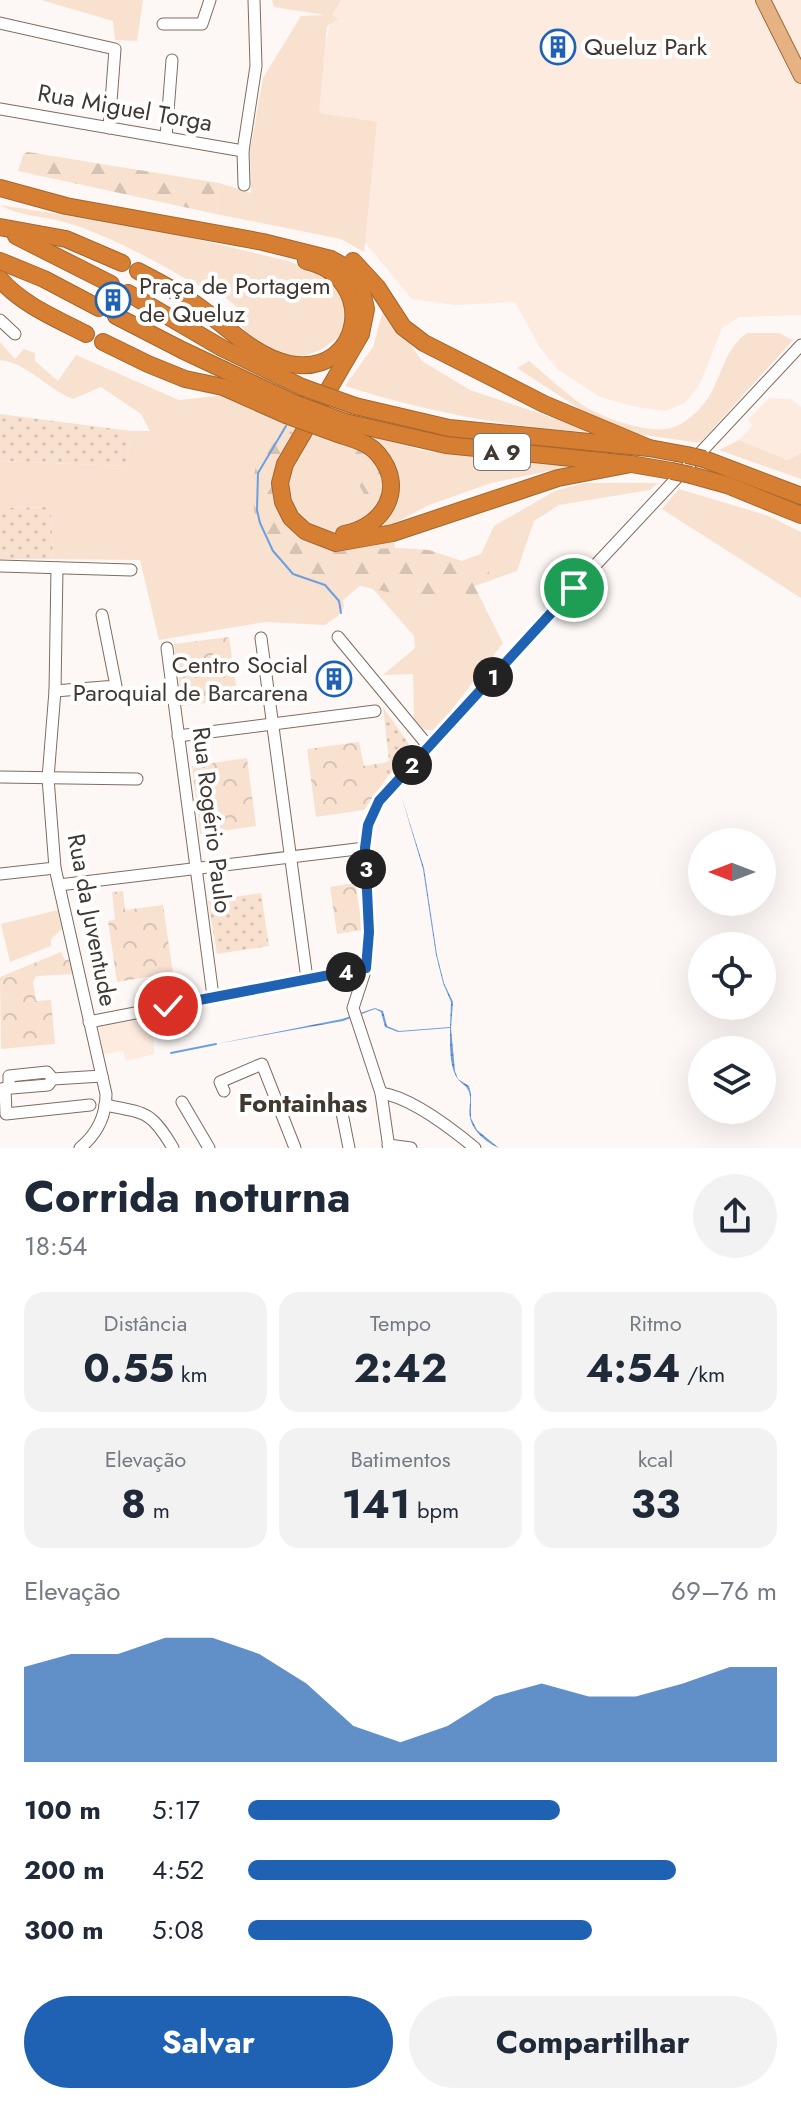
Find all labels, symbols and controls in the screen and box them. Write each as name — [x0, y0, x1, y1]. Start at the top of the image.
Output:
building icon: Queluz Park — [539, 28, 577, 66]
place label: Queluz Park — [584, 29, 707, 64]
street label: Rua Miguel Torga — [35, 75, 215, 140]
place label: Praça de Portagem de Queluz — [139, 268, 331, 331]
building icon: Praça de Portagem de Queluz — [94, 281, 132, 319]
road number: A 9 — [474, 434, 530, 470]
pin — [540, 554, 608, 622]
icon: arrive — [552, 566, 596, 610]
place label: Centro Social Paroquial de Barcarena — [73, 647, 308, 710]
pin: 1 — [473, 657, 513, 697]
building icon: Centro Social Paroquial de Barcarena — [315, 660, 353, 698]
text: 1 — [487, 661, 499, 693]
street label: Rua Rogério Paulo — [184, 725, 241, 915]
pin: 2 — [392, 745, 432, 785]
text: 2 — [405, 749, 419, 781]
north arrow — [688, 828, 776, 916]
map controls — [688, 828, 776, 1124]
street label: Rua da Juventude — [59, 831, 126, 1009]
pin: 3 — [346, 849, 386, 889]
text: 3 — [359, 853, 373, 885]
button: locate — [688, 932, 776, 1020]
pin: 4 — [326, 952, 366, 992]
text: 4 — [338, 956, 354, 988]
pin — [134, 972, 202, 1040]
icon: check — [146, 984, 190, 1028]
button: layers — [688, 1036, 776, 1124]
district label: Fontainhas — [239, 1084, 368, 1122]
text: Corrida noturna — [24, 1165, 351, 1229]
button: share — [693, 1174, 777, 1258]
text: 18:54 — [24, 1227, 88, 1265]
text: Distância — [104, 1307, 187, 1339]
text: Tempo — [370, 1307, 431, 1339]
text: Ritmo — [629, 1307, 682, 1339]
text: 0.55 — [83, 1339, 174, 1397]
text: 2:42 — [354, 1339, 447, 1397]
text: 4:54 — [586, 1339, 680, 1397]
text: km — [174, 1358, 208, 1390]
text: /km — [680, 1358, 725, 1390]
text: Elevação — [105, 1443, 186, 1475]
text: Batimentos — [350, 1443, 451, 1475]
text: kcal — [638, 1443, 673, 1475]
text: 8 — [121, 1475, 146, 1533]
text: 141 — [342, 1475, 410, 1533]
text: 33 — [631, 1475, 680, 1533]
text: m — [146, 1494, 170, 1526]
text: bpm — [410, 1494, 459, 1526]
text: Elevação — [24, 1572, 120, 1610]
text: 69–76 m — [671, 1572, 777, 1610]
text: 100 m — [24, 1791, 101, 1829]
text: 5:17 — [152, 1791, 200, 1829]
text: 200 m — [24, 1851, 105, 1889]
text: 4:52 — [152, 1851, 204, 1889]
text: 300 m — [24, 1911, 104, 1949]
text: 5:08 — [152, 1911, 204, 1949]
button: Salvar — [24, 1996, 393, 2088]
button: Compartilhar — [409, 1996, 777, 2088]

